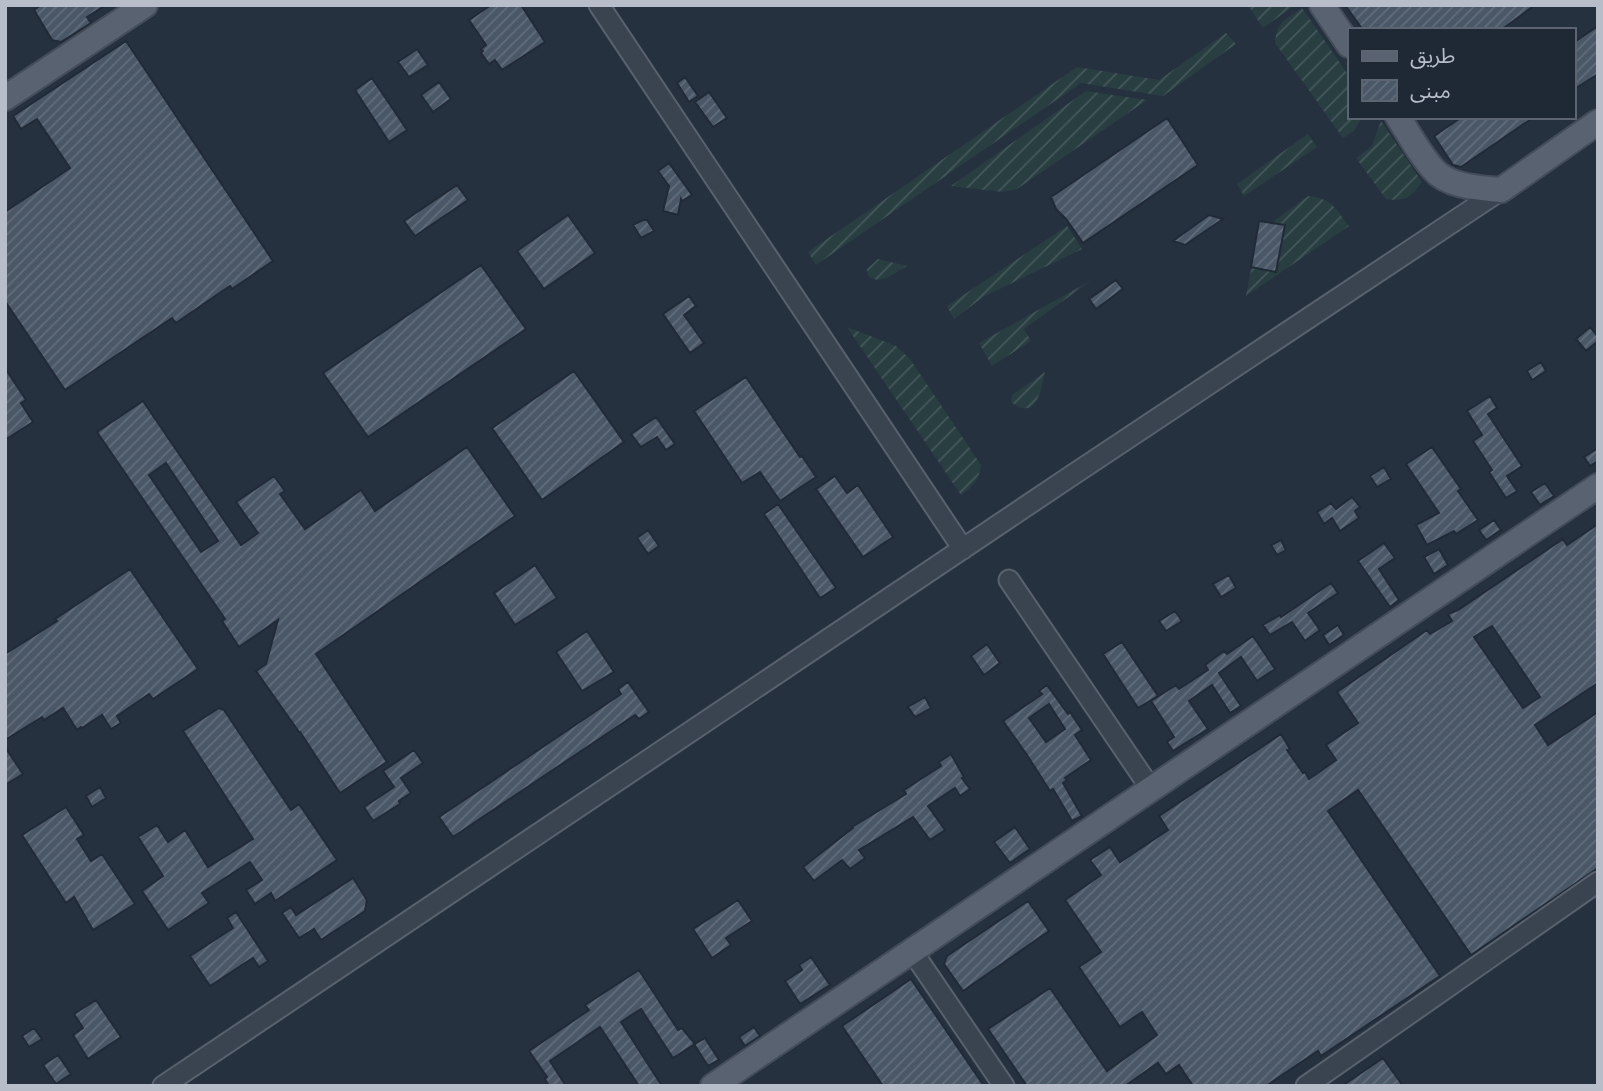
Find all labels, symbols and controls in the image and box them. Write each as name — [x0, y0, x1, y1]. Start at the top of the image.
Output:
legend — [1348, 28, 1575, 119]
text: طريق — [1410, 41, 1455, 69]
text: مبنى — [1410, 76, 1451, 104]

